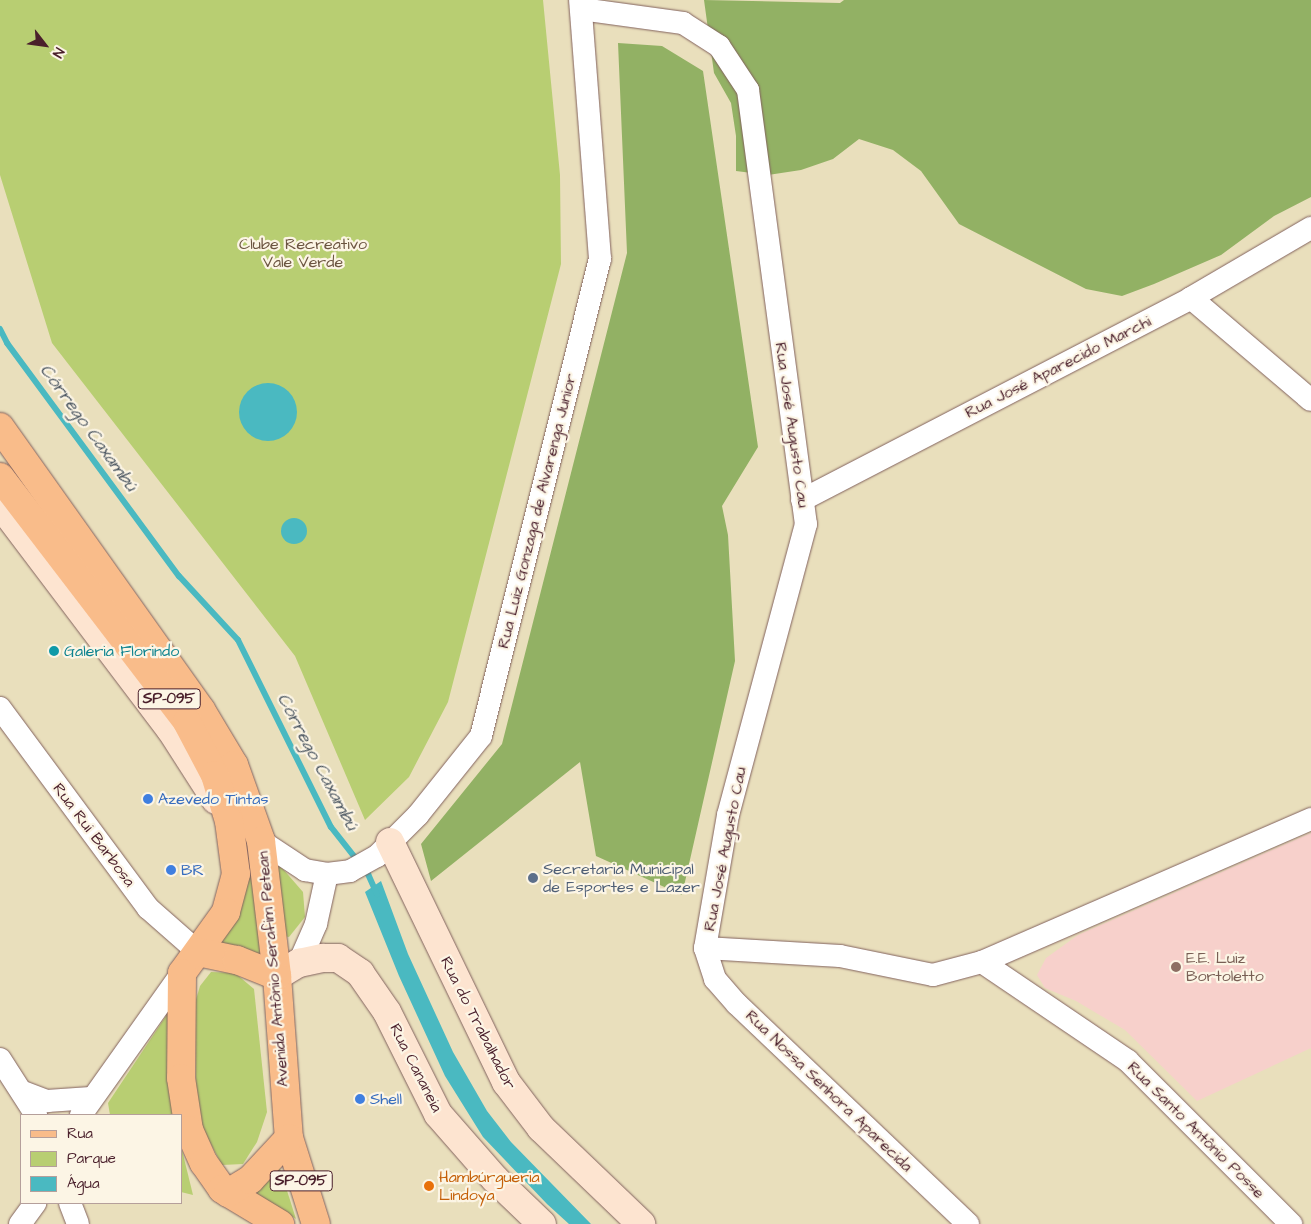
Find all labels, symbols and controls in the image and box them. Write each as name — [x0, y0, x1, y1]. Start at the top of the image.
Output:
north arrow — [20, 20, 70, 70]
text: N — [47, 44, 69, 61]
park label: Clube Recreativo Vale Verde — [239, 234, 367, 272]
street label: Rua José Aparecido Marchi — [962, 312, 1154, 422]
street label: Rua José Augusto Cau — [771, 341, 813, 509]
water label: Córrego Caxambú — [35, 360, 141, 496]
street label: Rua Luiz Gonzaga de Alvarenga Junior — [494, 372, 580, 650]
place label: Galeria Florindo — [64, 641, 179, 661]
marker: Galeria Florindo — [48, 645, 60, 657]
road number: SP-095 — [138, 686, 200, 712]
water label: Córrego Caxambú — [272, 690, 362, 834]
street label: Rua José Augusto Cau — [700, 765, 750, 933]
street label: Rua Rui Barbosa — [49, 779, 139, 891]
place label: Azevedo Tintas — [158, 789, 268, 809]
marker: Azevedo Tintas — [142, 793, 154, 805]
street label: Avenida Antônio Serafim Petean — [253, 850, 293, 1088]
place label: Secretaria Municipal de Esportes e Lazer — [543, 859, 700, 897]
place label: BR — [181, 860, 204, 880]
marker: BR — [165, 864, 177, 876]
marker: Secretaria Municipal de Esportes e Lazer — [527, 872, 539, 884]
place label: E.E. Luiz Bortoletto — [1186, 948, 1264, 986]
street label: Rua do Trabalhador — [436, 953, 520, 1093]
marker: E.E. Luiz Bortoletto — [1170, 961, 1182, 973]
street label: Rua Nossa Senhora Aparecida — [742, 1006, 916, 1176]
street label: Rua Cananeia — [385, 1020, 447, 1116]
street label: Rua Santo Antônio Posse — [1124, 1058, 1268, 1202]
place label: Shell — [370, 1089, 402, 1109]
marker: Shell — [354, 1093, 366, 1105]
legend — [20, 1114, 182, 1204]
text: Rua — [67, 1123, 93, 1144]
text: Parque — [67, 1148, 116, 1169]
place label: Hambúrgueria Lindoya — [439, 1167, 540, 1205]
road number: SP-095 — [270, 1168, 332, 1194]
text: Água — [67, 1173, 100, 1194]
marker: Hambúrgueria Lindoya — [423, 1180, 435, 1192]

